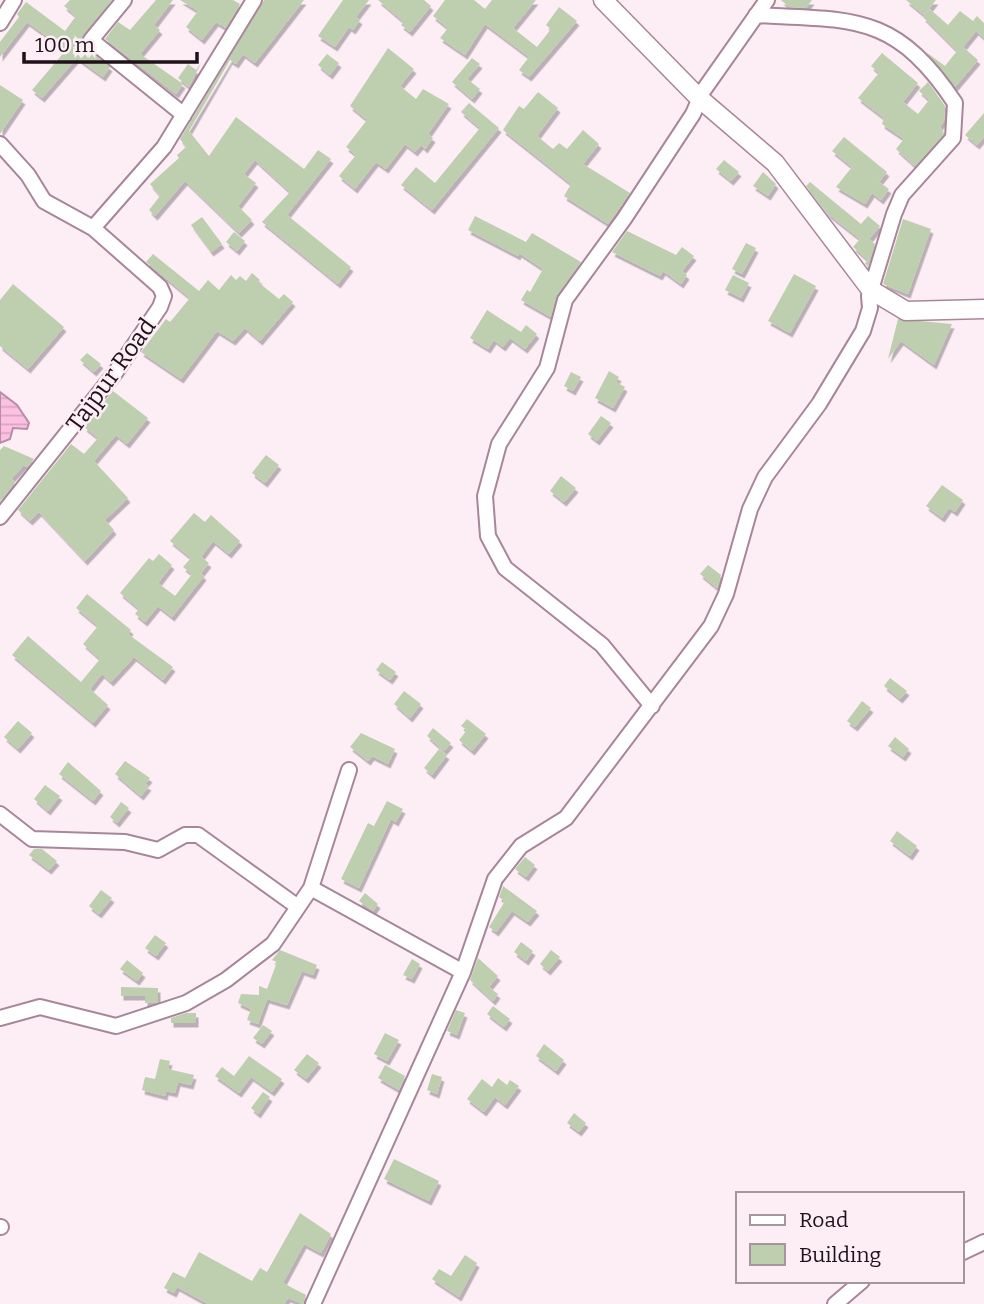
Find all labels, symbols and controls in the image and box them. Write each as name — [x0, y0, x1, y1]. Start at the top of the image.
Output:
scale bar — [24, 21, 198, 65]
text: 100 m — [35, 32, 95, 58]
street label: Tajpur Road — [60, 313, 162, 437]
legend — [736, 1192, 963, 1283]
text: Road — [799, 1207, 848, 1233]
text: Building — [799, 1242, 882, 1268]

